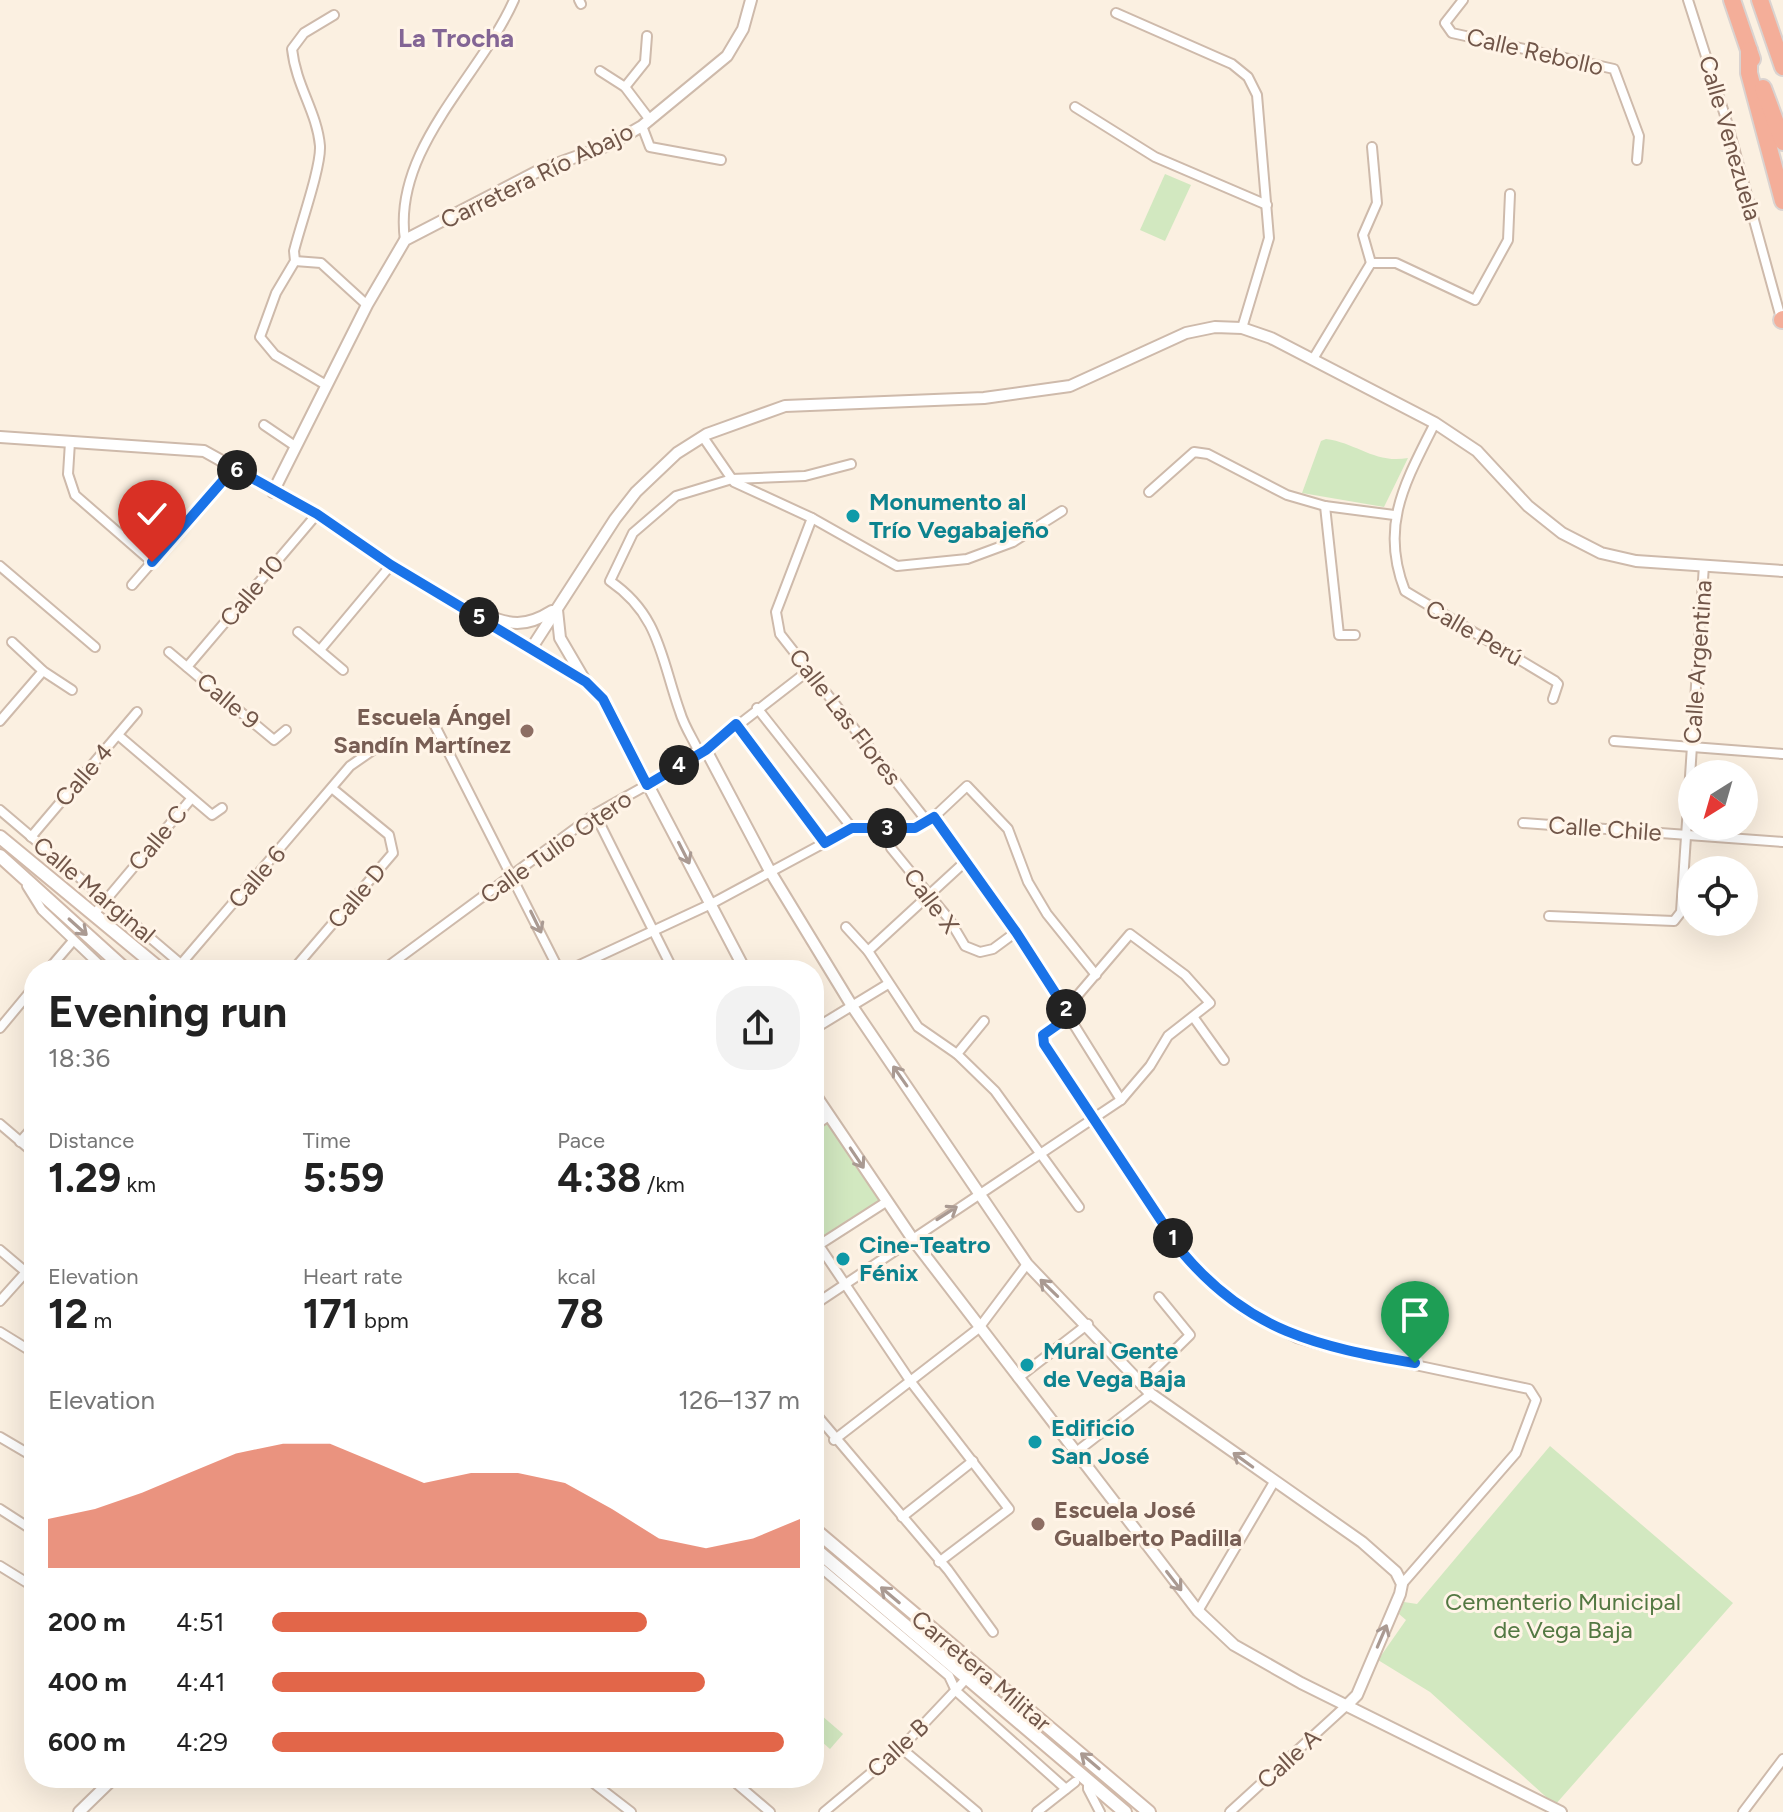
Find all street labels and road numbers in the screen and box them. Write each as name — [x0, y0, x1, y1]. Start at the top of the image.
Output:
street label: Calle Rebollo — [1464, 22, 1606, 81]
street label: Calle Venezuela — [1693, 52, 1768, 224]
street label: Carretera Río Abajo — [436, 116, 638, 235]
street label: Calle 10 — [213, 549, 290, 632]
street label: Calle Argentina — [1677, 579, 1718, 745]
street label: Calle Perú — [1420, 593, 1528, 672]
street label: Calle Las Flores — [783, 643, 908, 791]
street label: Calle 9 — [191, 666, 266, 735]
street label: Calle 4 — [48, 737, 119, 812]
street label: Calle Tulio Otero — [474, 784, 637, 910]
street label: Calle C — [122, 799, 193, 876]
street label: Calle Chile — [1547, 810, 1663, 847]
street label: Calle Marginal — [27, 830, 161, 949]
street label: Calle 6 — [222, 840, 291, 914]
street label: Calle D — [321, 857, 392, 934]
street label: Calle X — [898, 862, 965, 939]
street label: Carretera Militar — [906, 1604, 1057, 1737]
street label: Calle B — [861, 1712, 935, 1783]
street label: Calle A — [1251, 1722, 1327, 1795]

